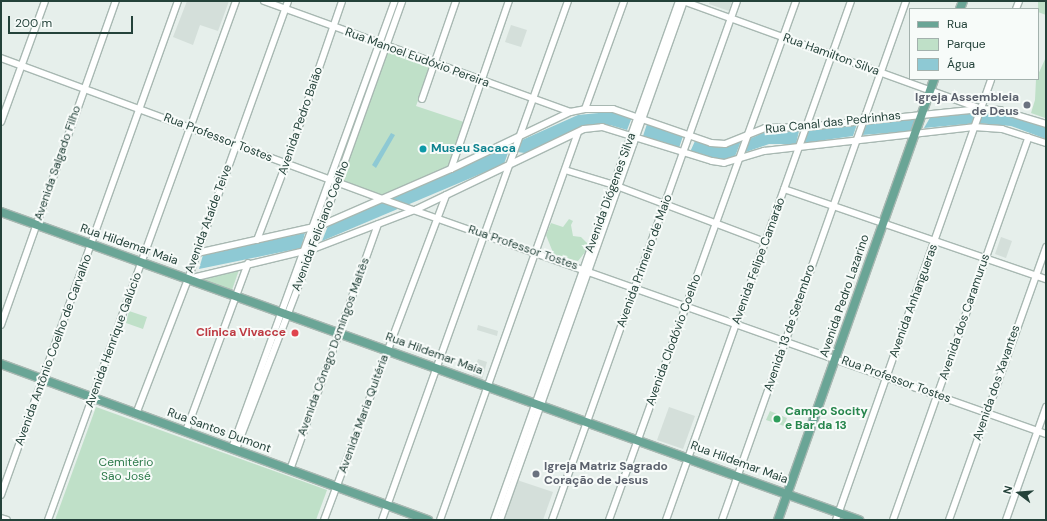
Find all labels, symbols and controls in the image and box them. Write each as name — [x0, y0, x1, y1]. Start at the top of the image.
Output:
scale bar — [10, 8, 135, 34]
legend — [909, 8, 1039, 80]
text: 200 m — [15, 15, 52, 31]
text: Rua — [947, 16, 968, 32]
street label: Rua Manoel Eudóxio Pereira — [343, 25, 491, 91]
street label: Rua Hamilton Silva — [781, 31, 881, 79]
text: Parque — [947, 36, 986, 52]
text: Água — [947, 56, 975, 72]
street label: Avenida Pedro Baião — [276, 65, 326, 177]
place label: Igreja Assembleia de Deus — [915, 91, 1019, 119]
marker: Igreja Assembleia de Deus — [1022, 100, 1032, 110]
street label: Avenida Salgado Filho — [32, 104, 84, 222]
street label: Rua Canal das Pedrinhas — [765, 109, 901, 137]
street label: Rua Professor Tostes — [162, 111, 274, 165]
street label: Avenida Diógenes Silva — [583, 131, 639, 255]
place label: Museu Sacaca — [431, 142, 516, 156]
marker: Museu Sacaca — [418, 144, 428, 154]
street label: Avenida Feliciano Coelho — [289, 159, 353, 293]
street label: Avenida Ataíde Teive — [183, 163, 235, 275]
street label: Avenida Primeiro de Maio — [614, 193, 676, 329]
street label: Avenida Felipe Camarão — [729, 196, 789, 326]
street label: Rua Hildemar Maia — [78, 221, 180, 269]
street label: Rua Professor Tostes — [466, 222, 580, 274]
street label: Avenida Pedro Lazarino — [817, 233, 873, 359]
street label: Avenida Anhangueras — [887, 242, 941, 360]
street label: Avenida Antônio Coelho de Carvalho — [13, 252, 95, 448]
street label: Avenida dos Caramurus — [937, 252, 993, 382]
street label: Avenida Cônego Domingos Maltês — [295, 256, 373, 438]
street label: Avenida 13 de Setembro — [762, 263, 818, 393]
street label: Avenida Henrique Galúcio — [83, 270, 145, 410]
street label: Avenida Clodóvio Coelho — [644, 272, 704, 408]
street label: Avenida dos Xavantes — [970, 323, 1024, 443]
place label: Clínica Vivacce — [196, 326, 286, 340]
marker: Clínica Vivacce — [289, 327, 301, 339]
street label: Rua Hildemar Maia — [383, 330, 485, 378]
street label: Avenida Maria Quitéria — [336, 353, 392, 475]
street label: Rua Professor Tostes — [839, 354, 953, 406]
place label: Campo Socity e Bar da 13 — [785, 405, 868, 433]
street label: Rua Santos Dumont — [165, 406, 273, 456]
marker: Campo Socity e Bar da 13 — [772, 414, 782, 424]
street label: Rua Hildemar Maia — [688, 439, 790, 487]
park label: Cemitério São José — [99, 456, 153, 484]
place label: Igreja Matriz Sagrado Coração de Jesus — [544, 460, 668, 488]
marker: Igreja Matriz Sagrado Coração de Jesus — [531, 469, 541, 479]
north arrow — [999, 473, 1039, 513]
text: N — [1000, 484, 1015, 495]

